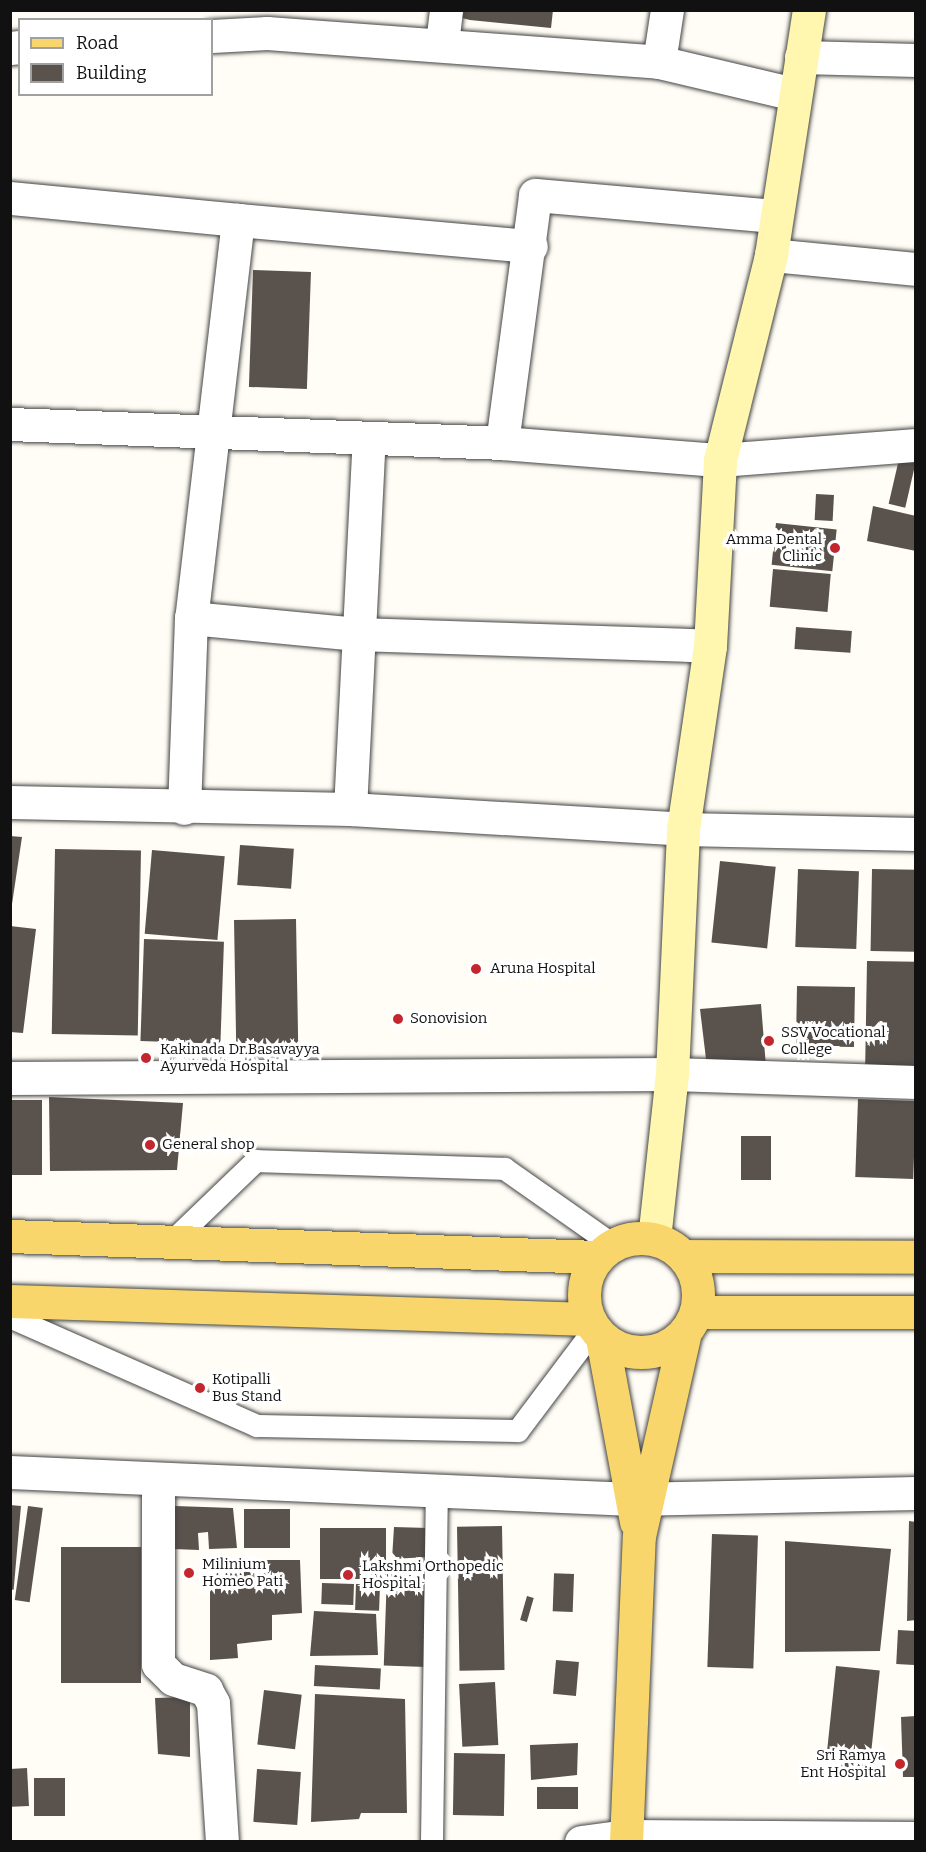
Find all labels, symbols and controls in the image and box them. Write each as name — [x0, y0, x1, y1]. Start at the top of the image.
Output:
legend — [18, 18, 213, 96]
text: Road — [76, 32, 118, 54]
text: Building — [76, 62, 147, 84]
place label: Amma Dental Clinic — [726, 530, 822, 565]
marker: Amma Dental Clinic — [826, 539, 844, 557]
marker: Aruna Hospital — [467, 960, 485, 978]
place label: Aruna Hospital — [490, 960, 596, 978]
place label: Sonovision — [410, 1010, 487, 1028]
marker: Sonovision — [391, 1012, 405, 1026]
place label: SSV Vocational College — [781, 1023, 886, 1058]
marker: SSV Vocational College — [762, 1034, 776, 1048]
place label: Kakinada Dr.Basavayya Ayurveda Hospital — [160, 1040, 320, 1075]
marker: Kakinada Dr.Basavayya Ayurveda Hospital — [137, 1049, 155, 1067]
place label: General shop — [162, 1136, 255, 1154]
marker: General shop — [143, 1138, 157, 1152]
place label: Kotipalli Bus Stand — [212, 1370, 282, 1405]
marker: Kotipalli Bus Stand — [193, 1381, 207, 1395]
place label: Milinium Homeo Pati — [202, 1555, 283, 1590]
place label: Lakshmi Orthopedic Hospital — [362, 1557, 504, 1592]
marker: Milinium Homeo Pati — [180, 1564, 198, 1582]
marker: Lakshmi Orthopedic Hospital — [339, 1566, 357, 1584]
place label: Sri Ramya Ent Hospital — [800, 1746, 886, 1781]
marker: Sri Ramya Ent Hospital — [891, 1755, 909, 1773]

